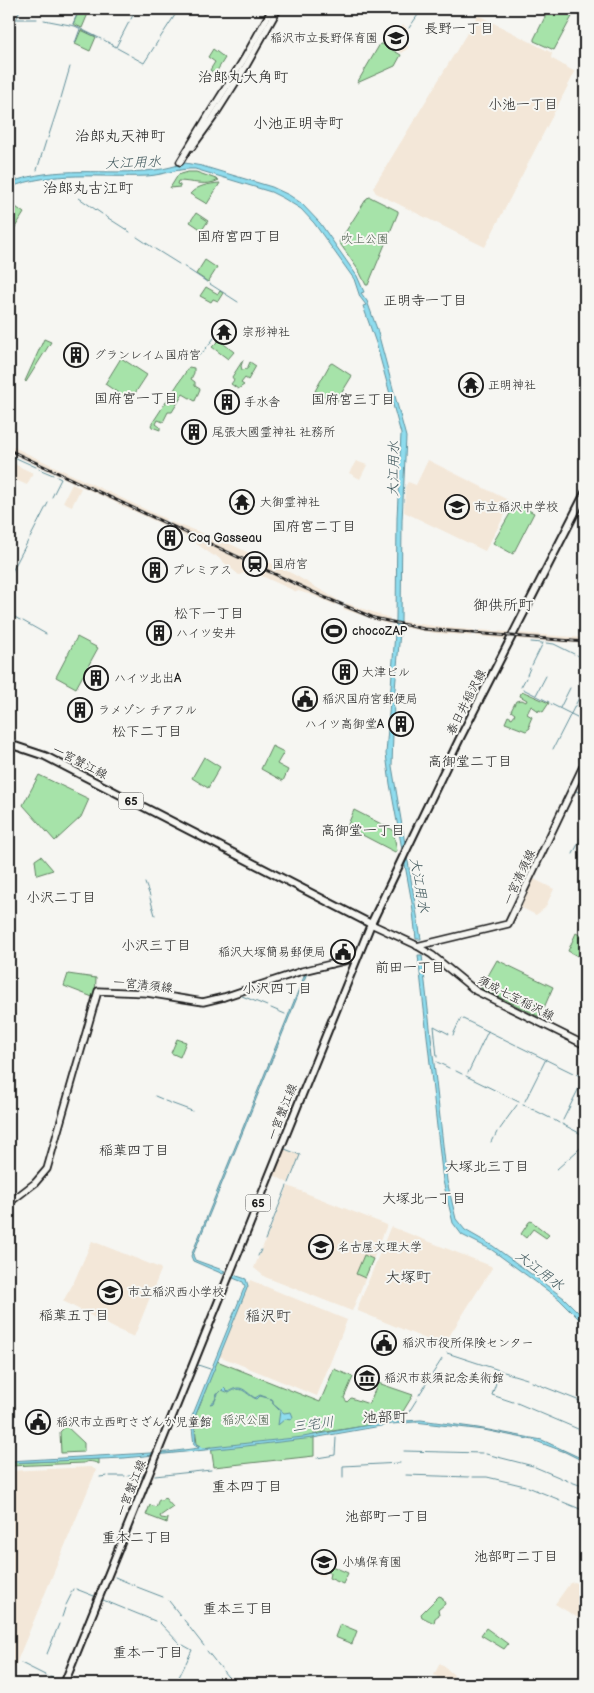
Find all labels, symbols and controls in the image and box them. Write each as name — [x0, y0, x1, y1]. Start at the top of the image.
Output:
district label: 長野一丁目 — [424, 20, 494, 37]
school or university icon: 稲沢市立長野保育園 — [383, 25, 409, 51]
place label: 稲沢市立長野保育園 — [270, 31, 378, 46]
district label: 治郎丸大角町 — [198, 68, 289, 87]
district label: 小池一丁目 — [488, 96, 558, 113]
district label: 小池正明寺町 — [253, 114, 344, 133]
district label: 治郎丸天神町 — [75, 127, 166, 146]
water label: 大江用水 — [105, 153, 161, 172]
district label: 治郎丸古江町 — [43, 179, 134, 198]
district label: 国府宮四丁目 — [197, 228, 281, 245]
park label: 吹上公園 — [341, 232, 389, 247]
district label: 正明寺一丁目 — [383, 292, 467, 309]
temple icon: 宗形神社 — [211, 319, 237, 345]
place label: 宗形神社 — [242, 325, 290, 340]
building icon: グランレイム国府宮 — [63, 342, 89, 368]
place label: グランレイム国府宮 — [94, 348, 201, 363]
temple icon: 正明神社 — [458, 372, 484, 398]
place label: 正明神社 — [488, 378, 536, 393]
building icon: 手水舎 — [214, 389, 240, 415]
district label: 国府宮一丁目 — [94, 390, 178, 407]
district label: 国府宮三丁目 — [311, 391, 395, 408]
place label: 手水舎 — [244, 395, 280, 410]
building icon: 尾張大國霊神社 社務所 — [181, 419, 207, 445]
place label: 尾張大國霊神社 社務所 — [212, 425, 335, 440]
water label: 大江用水 — [385, 441, 402, 497]
temple icon: 大御霊神社 — [229, 489, 255, 515]
school or university icon: 市立稲沢中学校 — [444, 494, 470, 520]
place label: 大御霊神社 — [260, 495, 320, 510]
place label: 市立稲沢中学校 — [474, 500, 558, 515]
district label: 国府宮二丁目 — [272, 518, 356, 535]
building icon: Coq Gasseau — [157, 525, 183, 551]
place label: Coq Gasseau — [188, 531, 262, 546]
station icon: 国府宮 — [242, 551, 268, 577]
building icon: プレミアス — [142, 557, 168, 583]
place label: 国府宮 — [272, 557, 308, 572]
place label: プレミアス — [172, 563, 232, 578]
district label: 御供所町 — [473, 596, 534, 615]
district label: 松下一丁目 — [174, 605, 244, 622]
sports icon: chocoZAP — [321, 618, 347, 644]
building icon: ハイツ安井 — [146, 620, 172, 646]
place label: chocoZAP — [352, 624, 408, 639]
place label: ハイツ安井 — [176, 626, 236, 641]
building icon: 大津ビル — [332, 659, 358, 685]
building icon: ハイツ北出A — [83, 665, 109, 691]
place label: 大津ビル — [362, 665, 410, 680]
street label: 春日井稲沢線 — [443, 667, 489, 738]
place label: ハイツ北出A — [114, 671, 182, 686]
public building icon: 稲沢国府宮郵便局 — [292, 686, 318, 712]
place label: 稲沢国府宮郵便局 — [322, 692, 418, 707]
building icon: ラメゾン チアフル — [67, 697, 93, 723]
place label: ラメゾン チアフル — [98, 703, 197, 718]
building icon: ハイツ高御堂A — [388, 711, 414, 737]
place label: ハイツ高御堂A — [305, 717, 385, 732]
district label: 松下二丁目 — [112, 723, 182, 740]
street label: 一宮蟹江線 — [50, 742, 110, 783]
district label: 高御堂二丁目 — [428, 753, 512, 770]
road number: 65 — [118, 792, 144, 809]
district label: 高御堂一丁目 — [321, 822, 405, 839]
street label: 一宮清須線 — [500, 847, 539, 908]
water label: 大江用水 — [406, 856, 433, 914]
district label: 小沢二丁目 — [26, 889, 96, 906]
district label: 小沢三丁目 — [121, 937, 191, 954]
public building icon: 稲沢大塚簡易郵便局 — [330, 939, 356, 965]
place label: 稲沢大塚簡易郵便局 — [218, 945, 326, 960]
district label: 前田一丁目 — [375, 959, 445, 976]
street label: 須成七宝稲沢線 — [475, 973, 557, 1024]
street label: 一宮清須線 — [112, 975, 174, 996]
district label: 小沢四丁目 — [242, 980, 312, 997]
street label: 一宮蟹江線 — [264, 1082, 301, 1143]
district label: 稲葉四丁目 — [99, 1142, 169, 1159]
district label: 大塚北三丁目 — [445, 1158, 529, 1175]
district label: 大塚北一丁目 — [382, 1190, 466, 1207]
road number: 65 — [246, 1194, 270, 1212]
school or university icon: 名古屋文理大学 — [308, 1234, 334, 1260]
place label: 名古屋文理大学 — [338, 1240, 422, 1255]
water label: 大江用水 — [512, 1247, 567, 1294]
district label: 大塚町 — [385, 1268, 431, 1287]
school or university icon: 市立稲沢西小学校 — [97, 1279, 123, 1305]
place label: 市立稲沢西小学校 — [128, 1285, 224, 1300]
district label: 稲葉五丁目 — [39, 1307, 109, 1324]
district label: 稲沢町 — [245, 1307, 291, 1326]
public building icon: 稲沢市役所保険センター — [371, 1330, 397, 1356]
place label: 稲沢市役所保険センター — [402, 1336, 534, 1351]
museum icon: 稲沢市荻須記念美術館 — [354, 1365, 380, 1391]
place label: 稲沢市荻須記念美術館 — [384, 1371, 504, 1386]
district label: 池部町 — [362, 1408, 408, 1427]
public building icon: 稲沢市立西町さざんか児童館 — [25, 1409, 51, 1435]
park label: 稲沢公園 — [222, 1413, 270, 1428]
water label: 三宅川 — [291, 1414, 335, 1435]
place label: 稲沢市立西町さざんか児童館 — [56, 1415, 212, 1430]
street label: 一宮蟹江線 — [113, 1458, 150, 1519]
district label: 重本四丁目 — [212, 1478, 282, 1495]
district label: 池部町一丁目 — [345, 1508, 429, 1525]
district label: 重本二丁目 — [102, 1529, 172, 1546]
district label: 池部町二丁目 — [474, 1548, 558, 1565]
school or university icon: 小鳩保育園 — [311, 1549, 337, 1575]
place label: 小鳩保育園 — [342, 1555, 402, 1570]
district label: 重本三丁目 — [203, 1600, 273, 1617]
district label: 重本一丁目 — [113, 1644, 183, 1661]

